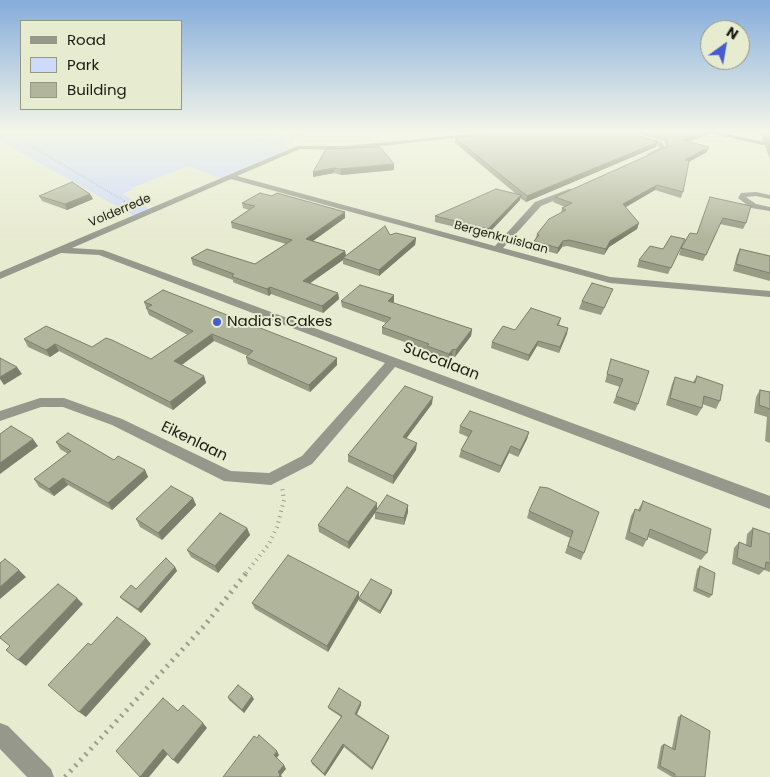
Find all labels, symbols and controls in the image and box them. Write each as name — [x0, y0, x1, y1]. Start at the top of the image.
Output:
legend — [20, 20, 182, 110]
north arrow — [700, 20, 750, 70]
text: N — [723, 22, 742, 44]
text: Road — [67, 29, 106, 50]
text: Park — [67, 54, 99, 75]
text: Building — [67, 79, 127, 100]
street label: Volderrede — [87, 191, 153, 231]
street label: Bergenkruislaan — [452, 219, 550, 257]
place label: Nadia's Cakes — [227, 313, 332, 331]
marker: Nadia's Cakes — [211, 316, 223, 328]
street label: Succalaan — [400, 339, 482, 385]
street label: Eikenlaan — [158, 418, 230, 466]

